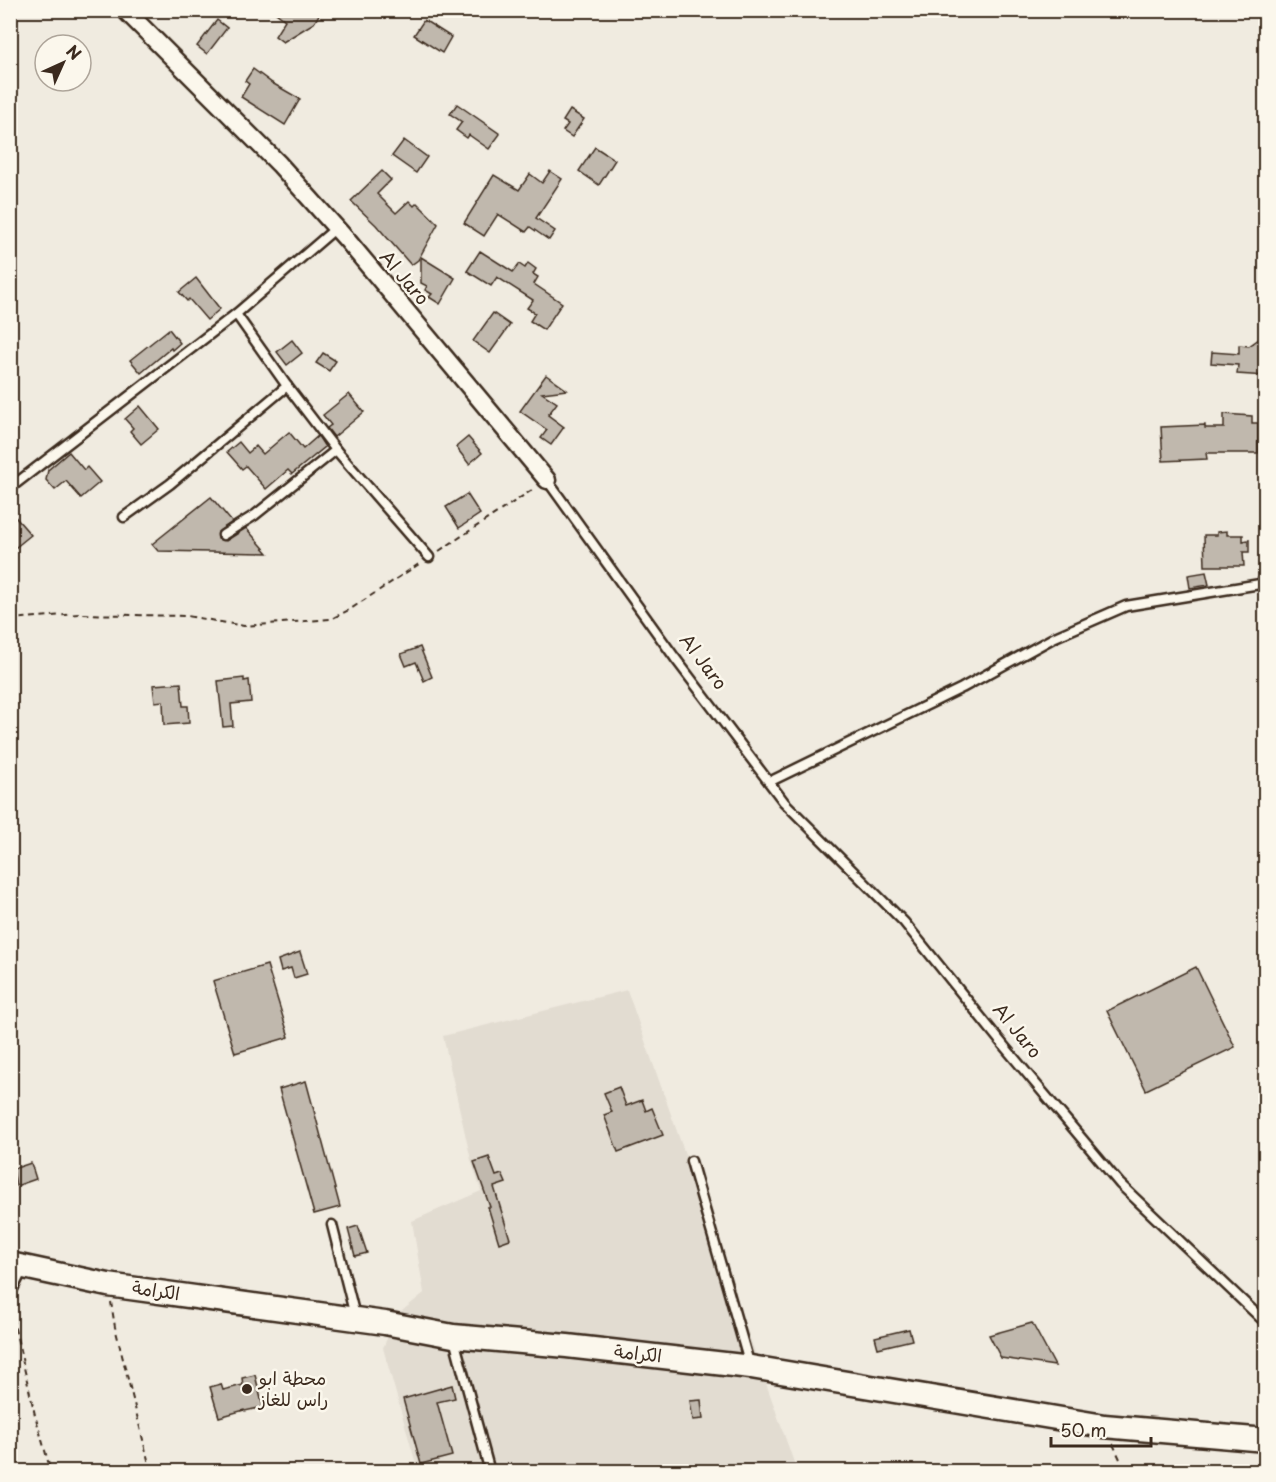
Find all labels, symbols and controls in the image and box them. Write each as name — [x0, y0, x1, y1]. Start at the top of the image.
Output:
north arrow — [33, 33, 93, 93]
text: N — [61, 39, 87, 65]
street label: Al Jaro — [374, 244, 436, 310]
street label: Al Jaro — [674, 627, 734, 695]
street label: Al Jaro — [987, 997, 1049, 1064]
street label: الكرامة — [131, 1273, 182, 1306]
street label: الكرامة — [613, 1337, 663, 1368]
place label: محطة ابو راس للغاز — [257, 1364, 328, 1412]
marker: محطة ابو راس للغاز — [240, 1382, 254, 1396]
scale bar — [1051, 1410, 1152, 1448]
text: 50 m — [1060, 1416, 1107, 1443]

